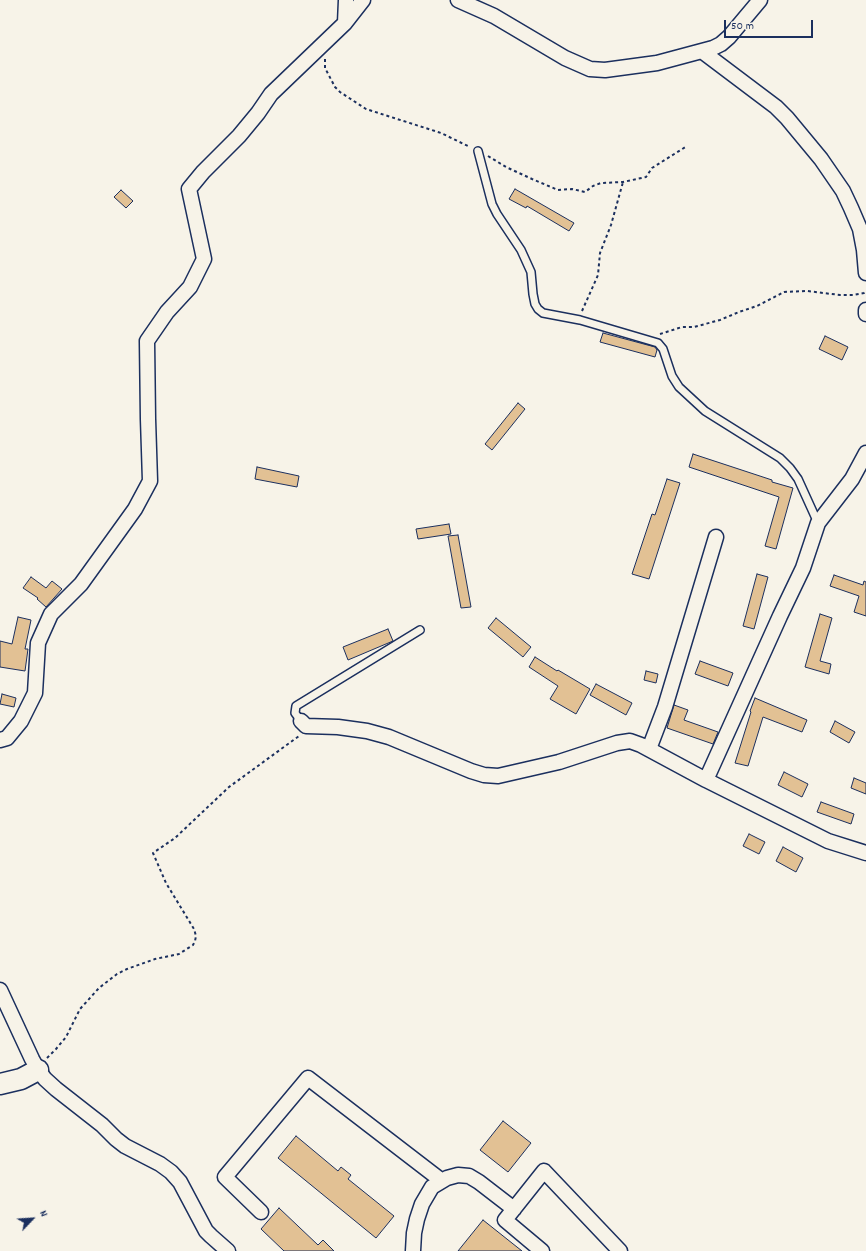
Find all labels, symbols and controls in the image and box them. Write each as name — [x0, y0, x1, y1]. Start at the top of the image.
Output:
scale bar — [726, 12, 815, 38]
text: 50 m — [731, 18, 754, 35]
north arrow — [12, 1199, 52, 1239]
text: N — [34, 1208, 51, 1220]

